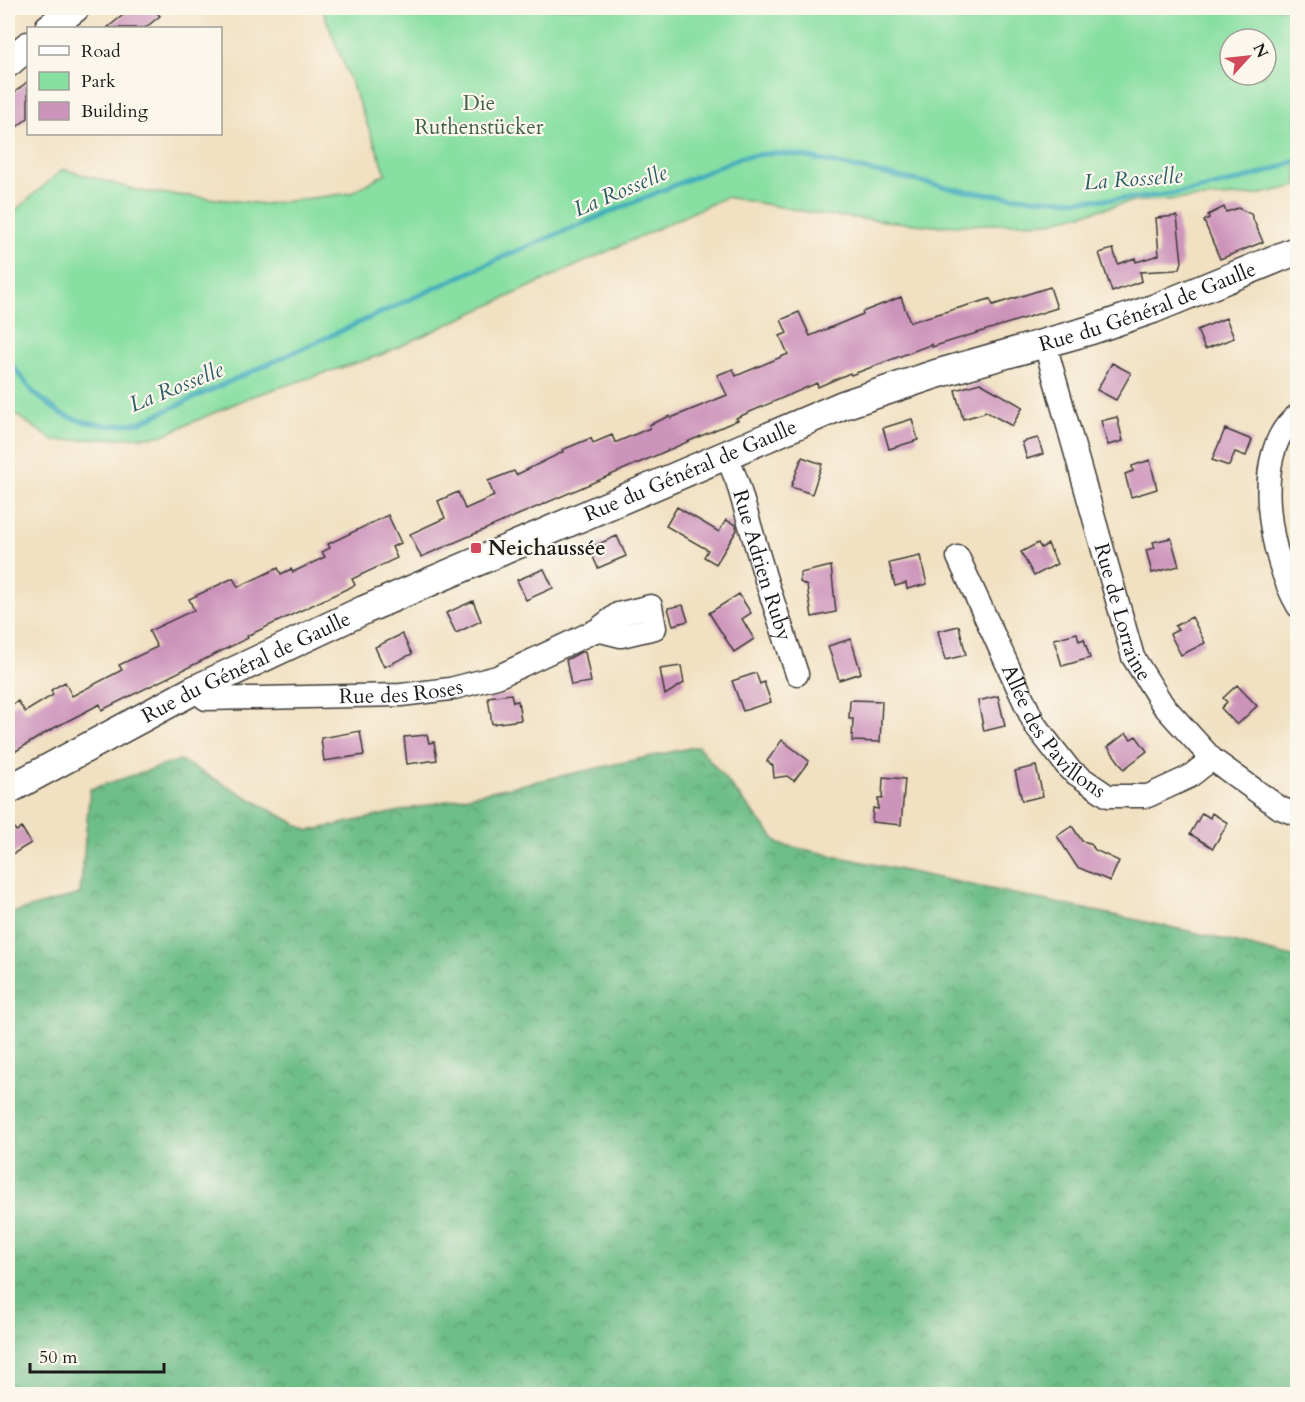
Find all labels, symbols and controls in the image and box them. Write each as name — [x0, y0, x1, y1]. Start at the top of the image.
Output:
legend — [27, 27, 222, 135]
north arrow — [1218, 27, 1278, 87]
text: Road — [81, 39, 121, 64]
text: N — [1248, 39, 1273, 62]
text: Park — [81, 69, 116, 94]
park label: Die Ruthenstücker — [415, 89, 544, 142]
text: Building — [81, 99, 149, 124]
water label: La Rosselle — [569, 158, 672, 224]
water label: La Rosselle — [1083, 161, 1184, 197]
street label: Rue du Général de Gaulle — [1036, 255, 1260, 359]
water label: La Rosselle — [125, 354, 228, 419]
street label: Rue du Général de Gaulle — [580, 412, 801, 529]
street label: Rue Adrien Ruby — [725, 486, 799, 644]
place label: Neichaussée — [488, 534, 606, 563]
street label: Rue de Lorraine — [1087, 540, 1158, 687]
marker: Neichaussée — [469, 541, 483, 555]
street label: Rue du Général de Gaulle — [137, 604, 355, 730]
street label: Allée des Pavillons — [994, 660, 1111, 805]
street label: Rue des Roses — [339, 672, 466, 711]
scale bar — [30, 1336, 164, 1374]
text: 50 m — [39, 1345, 78, 1370]

